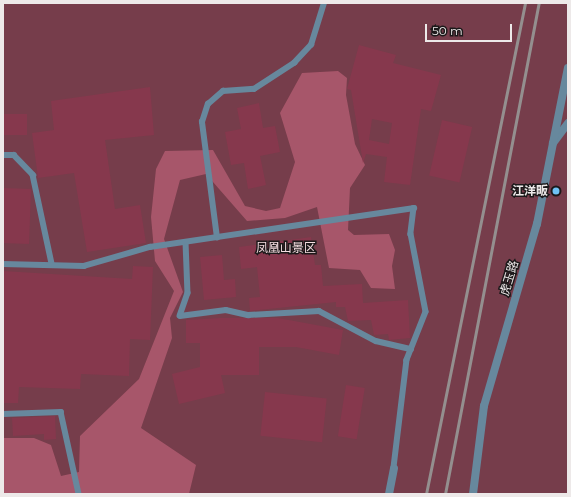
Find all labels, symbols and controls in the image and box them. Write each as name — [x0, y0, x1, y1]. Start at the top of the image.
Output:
scale bar — [427, 16, 514, 42]
text: 50 m — [432, 23, 463, 38]
place label: 江洋畈 — [512, 184, 548, 198]
marker: 江洋畈 — [551, 186, 561, 196]
park label: 凤凰山景区 — [256, 241, 316, 255]
street label: 虎玉路 — [497, 259, 521, 297]

